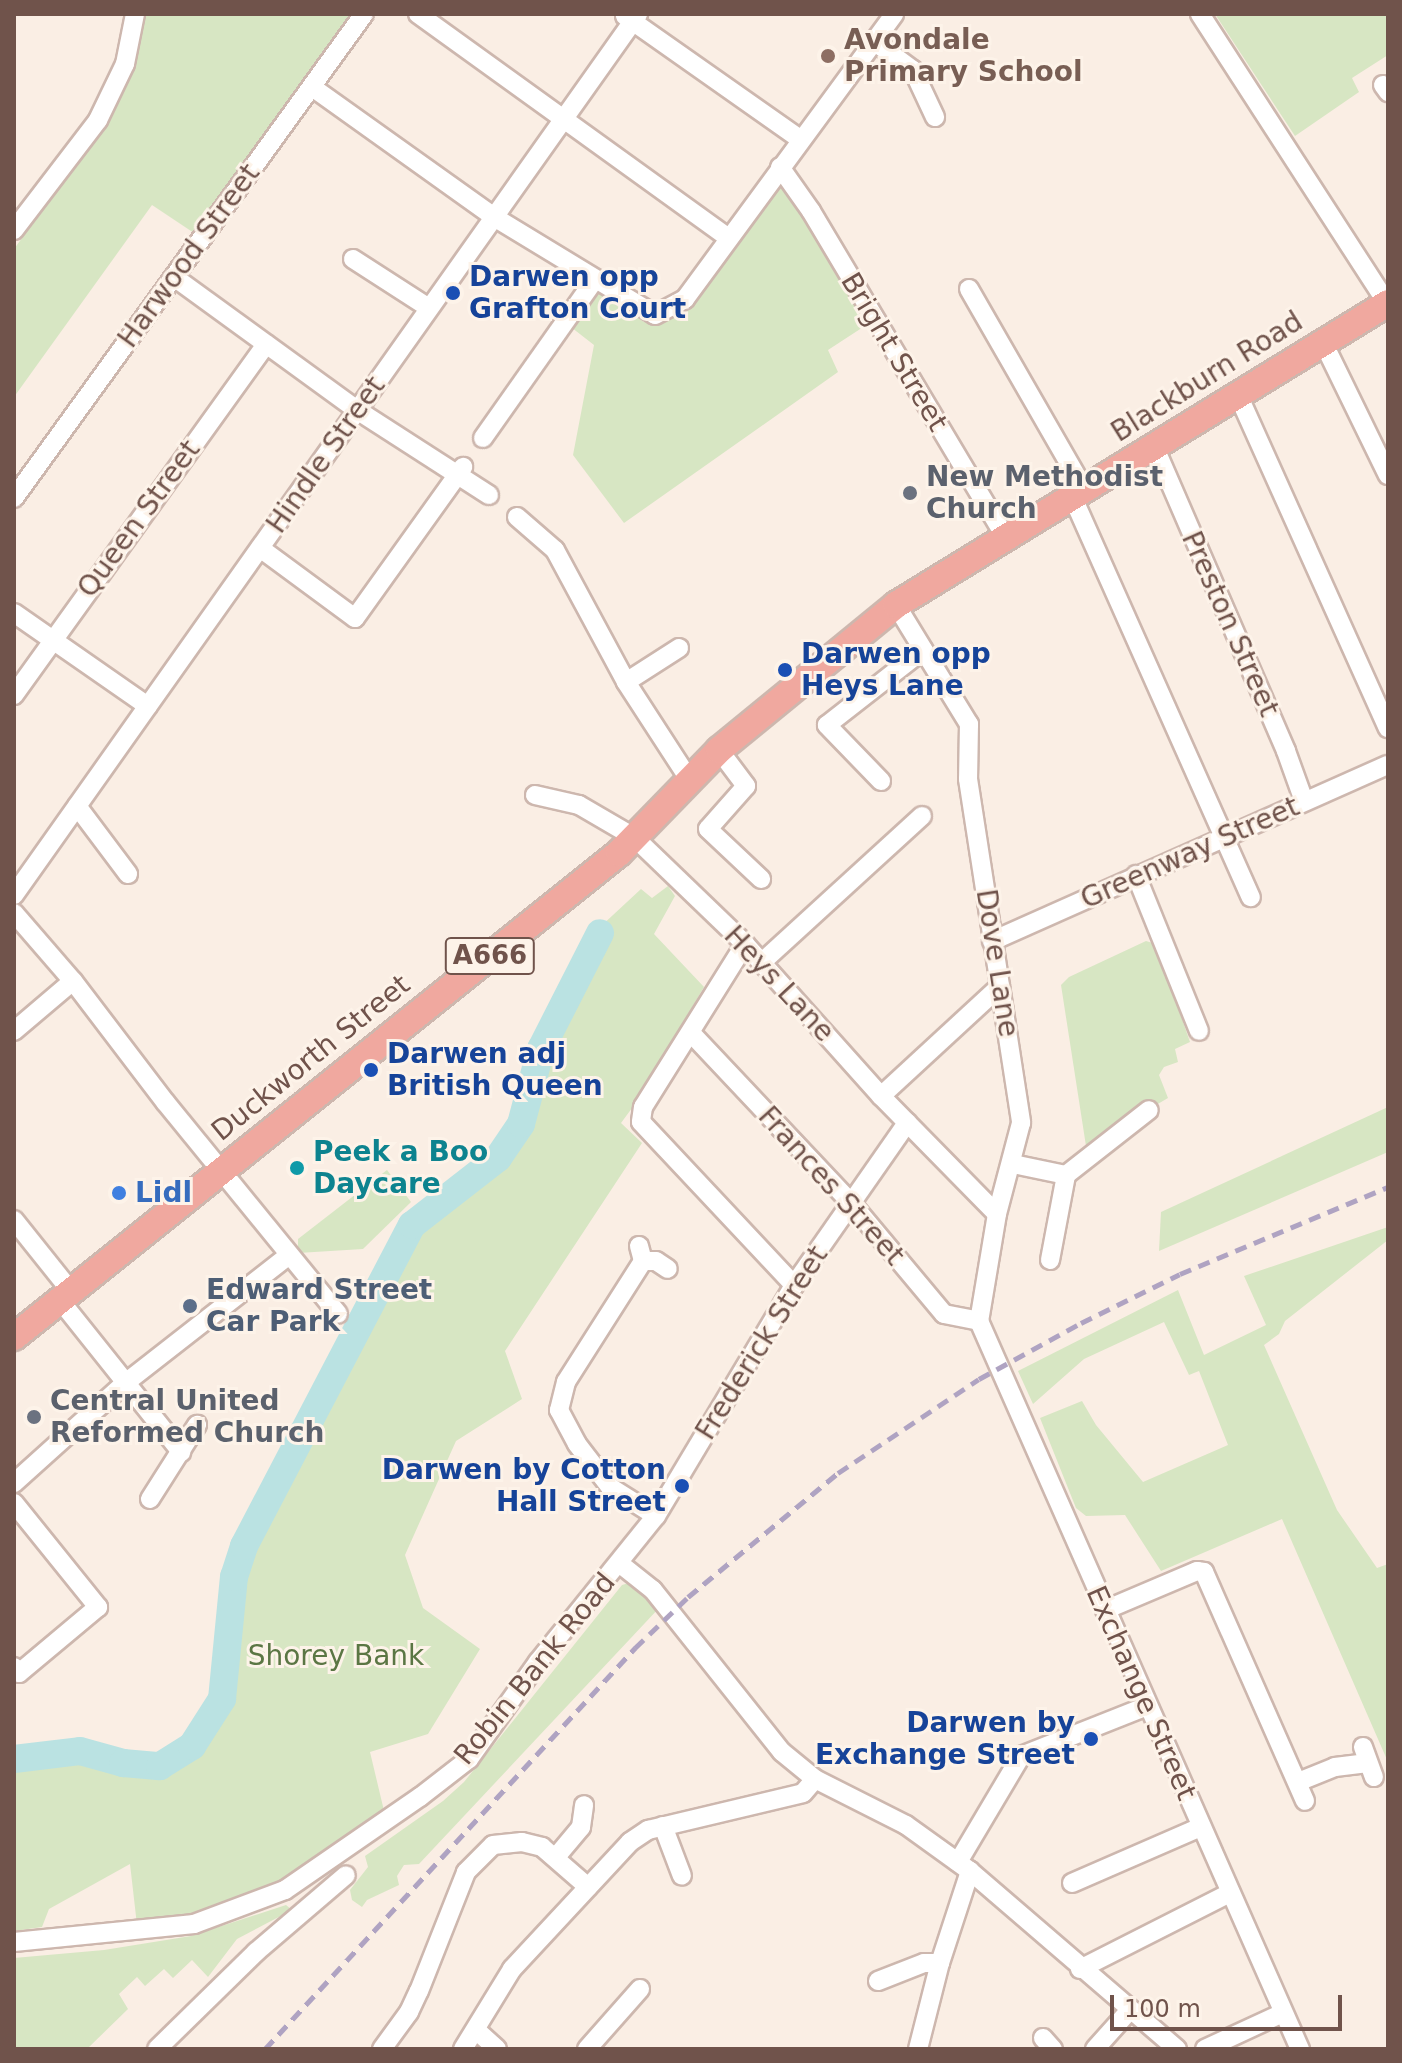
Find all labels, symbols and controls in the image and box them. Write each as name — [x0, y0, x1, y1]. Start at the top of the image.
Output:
place label: Avondale Primary School — [844, 23, 1083, 89]
marker: Avondale Primary School — [819, 47, 837, 65]
street label: Harwood Street — [111, 158, 267, 354]
place label: Darwen opp Grafton Court — [469, 260, 686, 326]
street label: Bright Street — [834, 267, 954, 437]
marker: Darwen opp Grafton Court — [444, 284, 462, 302]
street label: Blackburn Road — [1105, 305, 1309, 449]
street label: Hindle Street — [260, 370, 392, 540]
street label: Queen Street — [71, 434, 207, 604]
place label: New Methodist Church — [926, 460, 1163, 526]
marker: New Methodist Church — [901, 484, 919, 502]
street label: Preston Street — [1174, 526, 1286, 722]
place label: Darwen opp Heys Lane — [801, 637, 991, 703]
marker: Darwen opp Heys Lane — [776, 661, 794, 679]
street label: Greenway Street — [1076, 790, 1304, 916]
street label: Dove Lane — [969, 887, 1025, 1039]
street label: Heys Lane — [717, 919, 841, 1049]
road number: A666 — [444, 934, 536, 978]
street label: Duckworth Street — [205, 968, 417, 1148]
place label: Darwen adj British Queen — [387, 1037, 603, 1103]
marker: Darwen adj British Queen — [362, 1061, 380, 1079]
street label: Frances Street — [751, 1100, 911, 1272]
place label: Peek a Boo Daycare — [313, 1135, 488, 1201]
marker: Peek a Boo Daycare — [288, 1159, 306, 1177]
place label: Lidl — [135, 1176, 192, 1210]
marker: Lidl — [110, 1184, 128, 1202]
street label: Frederick Street — [689, 1240, 835, 1446]
place label: Edward Street Car Park — [206, 1273, 432, 1339]
marker: Edward Street Car Park — [181, 1297, 199, 1315]
place label: Central United Reformed Church — [50, 1384, 324, 1450]
marker: Central United Reformed Church — [25, 1408, 43, 1426]
place label: Darwen by Cotton Hall Street — [382, 1453, 666, 1519]
marker: Darwen by Cotton Hall Street — [673, 1477, 691, 1495]
street label: Robin Bank Road — [447, 1566, 623, 1772]
street label: Exchange Street — [1079, 1581, 1203, 1805]
park label: Shorey Bank — [248, 1639, 424, 1673]
place label: Darwen by Exchange Street — [815, 1706, 1075, 1772]
marker: Darwen by Exchange Street — [1082, 1730, 1100, 1748]
scale bar — [1114, 1979, 1346, 2029]
text: 100 m — [1124, 1995, 1201, 2023]

